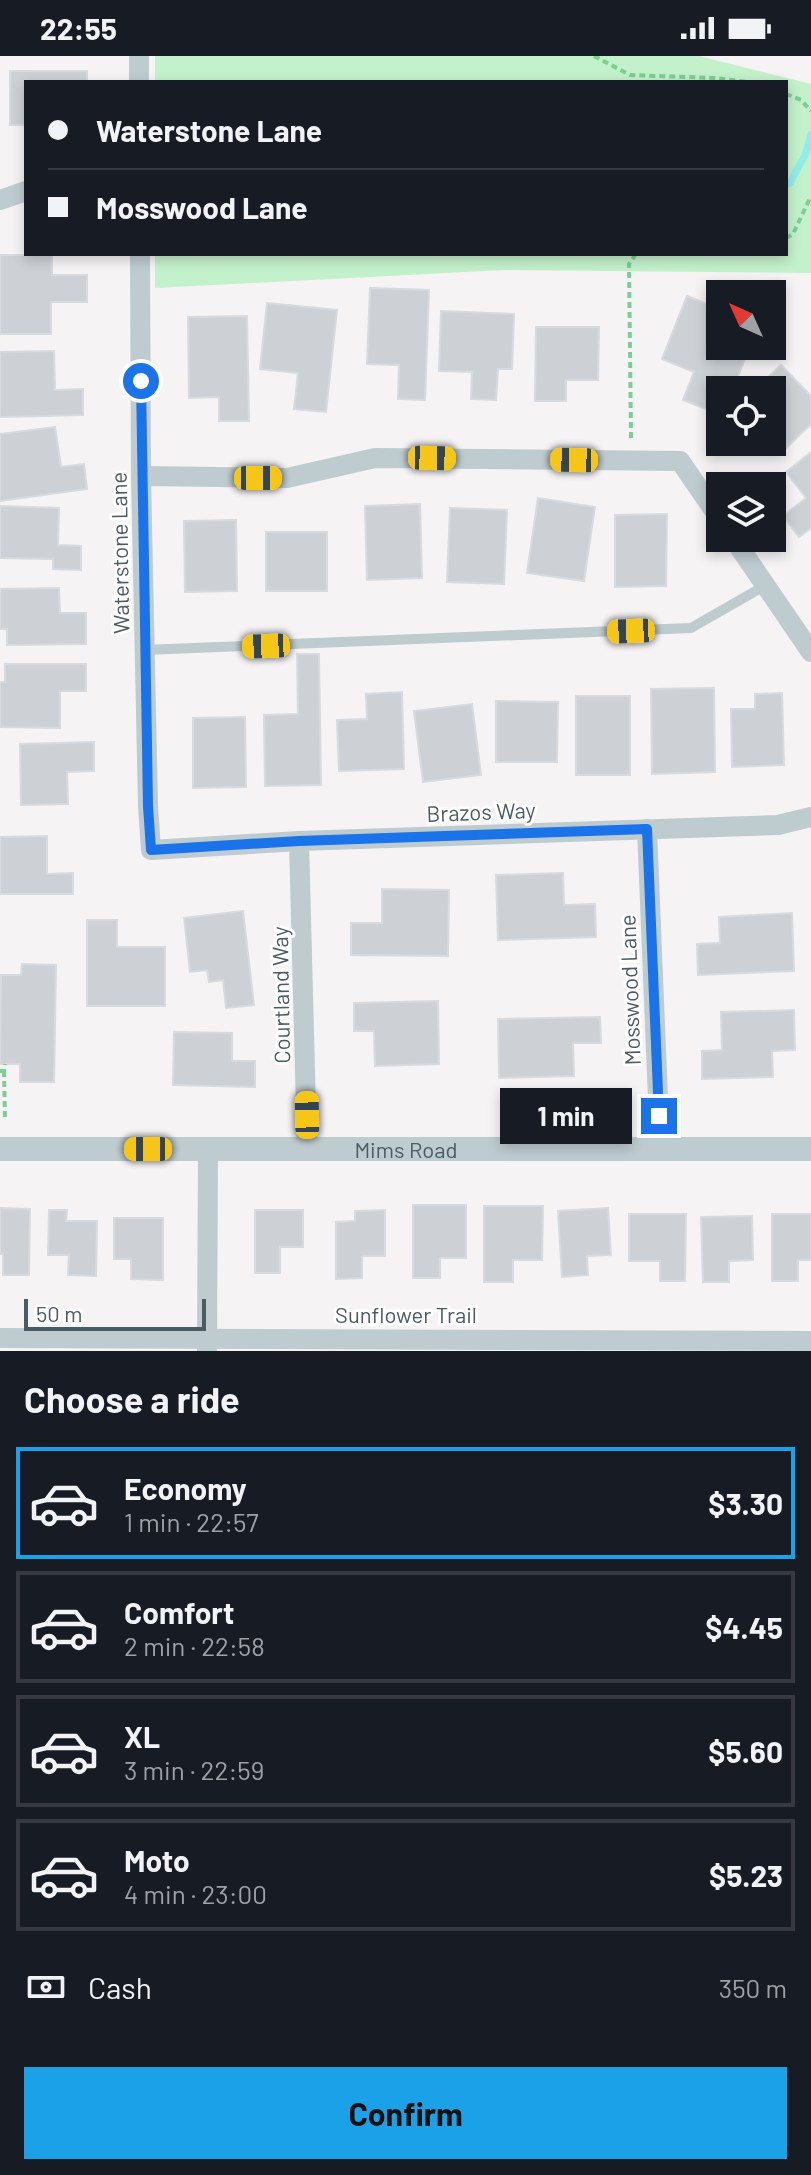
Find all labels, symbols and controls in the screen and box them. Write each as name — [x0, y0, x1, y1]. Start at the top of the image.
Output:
text: 22:55 — [40, 10, 117, 46]
text: Waterstone Lane — [96, 112, 322, 148]
text: Mosswood Lane — [96, 189, 308, 225]
north arrow — [706, 280, 786, 360]
map controls — [706, 280, 786, 552]
route start — [123, 363, 159, 399]
button: locate — [706, 376, 786, 456]
car — [408, 446, 456, 470]
car — [550, 448, 598, 472]
car — [234, 466, 282, 490]
street label: Waterstone Lane — [105, 472, 133, 634]
button: layers — [706, 472, 786, 552]
car — [607, 618, 655, 644]
car — [242, 633, 290, 659]
street label: Brazos Way — [426, 796, 536, 826]
street label: Mosswood Lane — [613, 914, 645, 1066]
street label: Courtland Way — [266, 926, 294, 1064]
callout: 1 min — [499, 1088, 631, 1144]
car — [295, 1091, 319, 1139]
route end — [641, 1098, 677, 1134]
text: 1 min — [538, 1100, 594, 1131]
street label: Mims Road — [354, 1136, 458, 1162]
car — [124, 1137, 172, 1161]
scale bar — [24, 1295, 206, 1331]
text: 50 m — [36, 1300, 82, 1326]
street label: Sunflower Trail — [335, 1301, 477, 1327]
text: Choose a ride — [24, 1377, 240, 1420]
icon: car — [28, 1467, 100, 1539]
text: Economy — [124, 1470, 247, 1506]
text: $3.30 — [708, 1485, 783, 1521]
text: 1 min · 22:57 — [124, 1506, 259, 1537]
icon: car — [28, 1591, 100, 1663]
text: Comfort — [124, 1594, 234, 1630]
text: $4.45 — [705, 1609, 783, 1645]
text: 2 min · 22:58 — [124, 1630, 265, 1661]
icon: car — [28, 1715, 100, 1787]
text: XL — [124, 1718, 160, 1754]
text: $5.60 — [708, 1733, 783, 1769]
text: 3 min · 22:59 — [124, 1754, 264, 1785]
icon: car — [28, 1839, 100, 1911]
text: Moto — [124, 1842, 190, 1878]
text: $5.23 — [709, 1857, 783, 1893]
text: 4 min · 23:00 — [124, 1878, 267, 1909]
icon: cash — [24, 1965, 68, 2009]
text: Cash — [88, 1969, 152, 2005]
text: 350 m — [719, 1972, 787, 2003]
button: Confirm — [24, 2067, 787, 2159]

